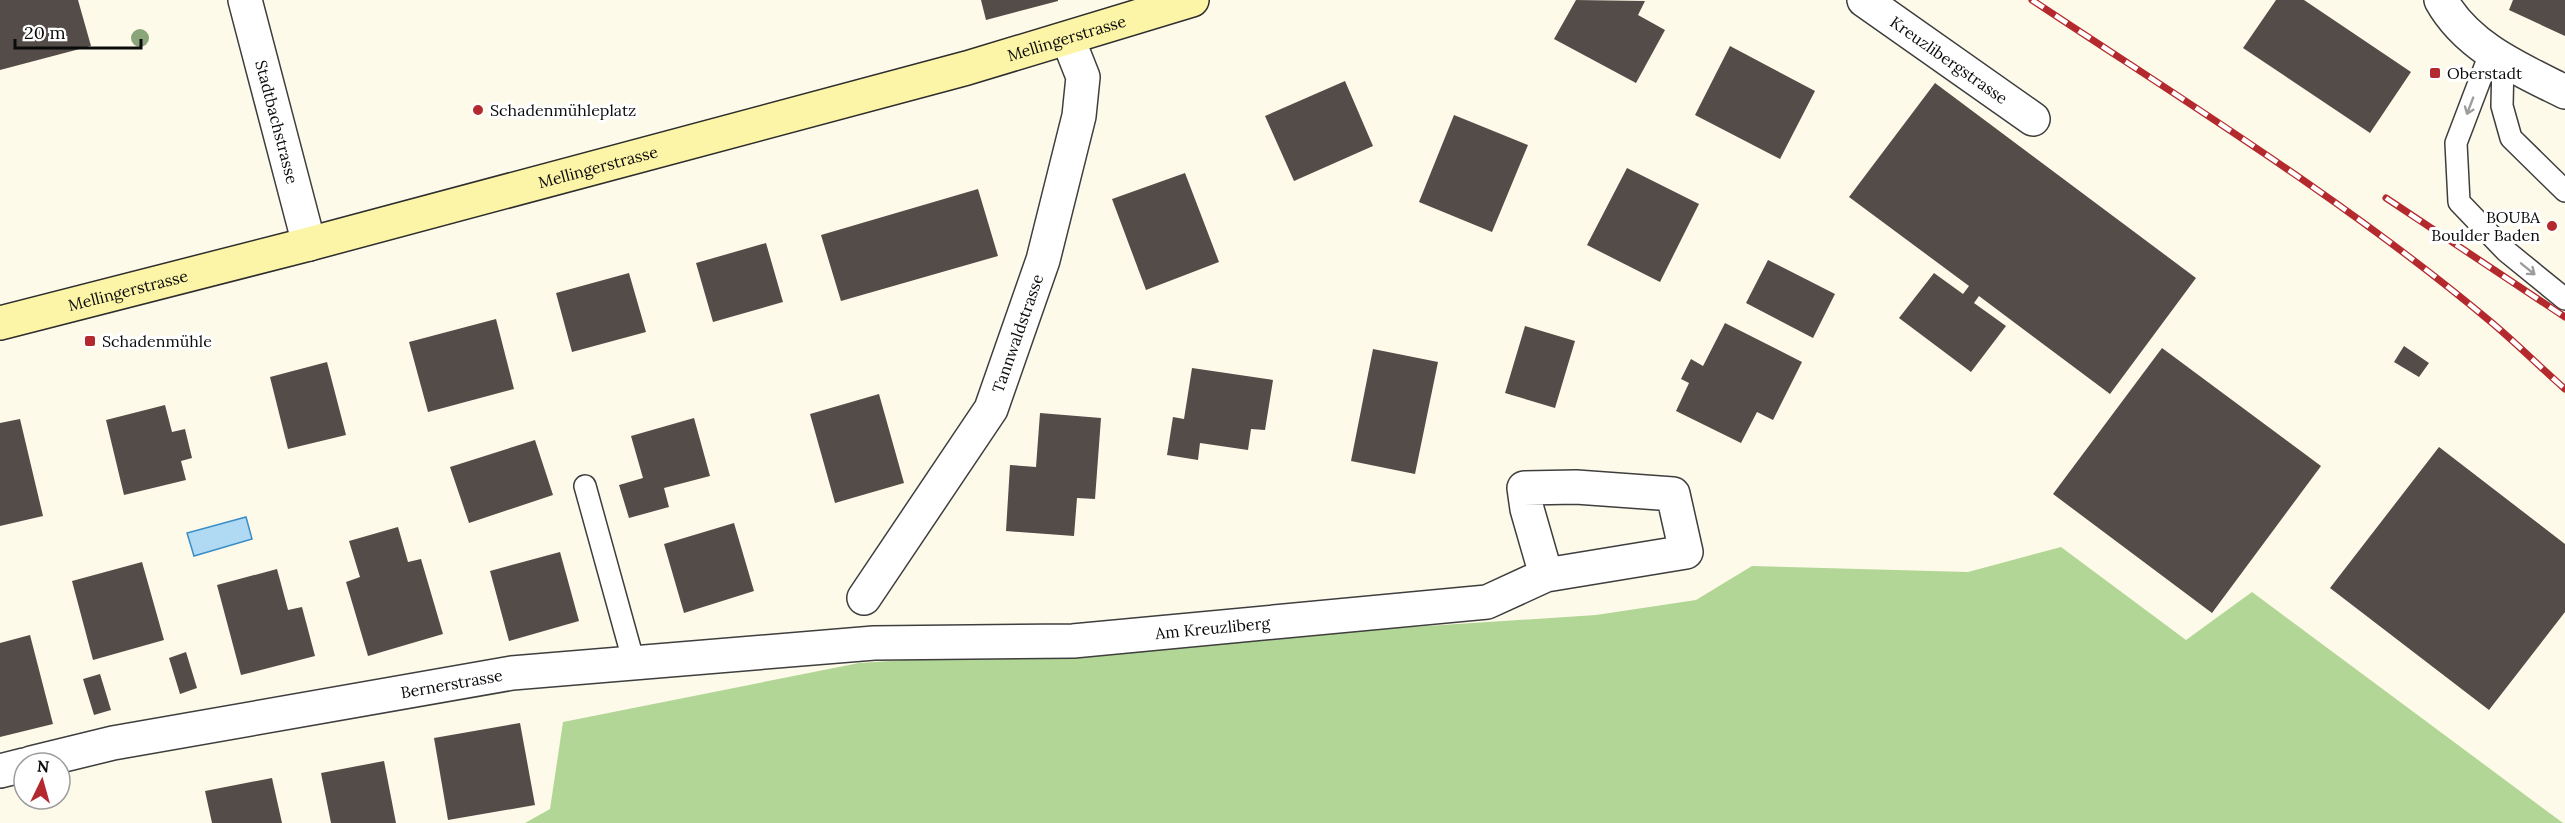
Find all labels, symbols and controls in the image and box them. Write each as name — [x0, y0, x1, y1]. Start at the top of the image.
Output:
street label: Mellingerstrasse — [1005, 10, 1128, 65]
scale bar — [15, 12, 141, 50]
street label: Kreuzlibergstrasse — [1886, 12, 2012, 108]
text: 20 m — [24, 21, 66, 44]
street label: Stadtbachstrasse — [251, 58, 303, 186]
place label: Oberstadt — [2447, 63, 2523, 83]
marker: Oberstadt — [2428, 66, 2442, 80]
one-way arrow — [2464, 96, 2475, 115]
place label: Schadenmühleplatz — [490, 100, 636, 120]
marker: Schadenmühleplatz — [471, 103, 485, 117]
street label: Mellingerstrasse — [536, 141, 660, 192]
place label: BOUBA Boulder Baden — [2431, 207, 2541, 245]
marker: BOUBA Boulder Baden — [2545, 219, 2559, 233]
one-way arrow — [2519, 262, 2535, 275]
street label: Mellingerstrasse — [66, 265, 190, 315]
street label: Tannwaldstrasse — [988, 271, 1047, 395]
place label: Schadenmühle — [102, 331, 212, 351]
marker: Schadenmühle — [83, 334, 97, 348]
street label: Am Kreuzliberg — [1153, 612, 1272, 643]
street label: Bernerstrasse — [399, 665, 504, 702]
north arrow — [12, 751, 72, 811]
text: N — [36, 756, 50, 777]

